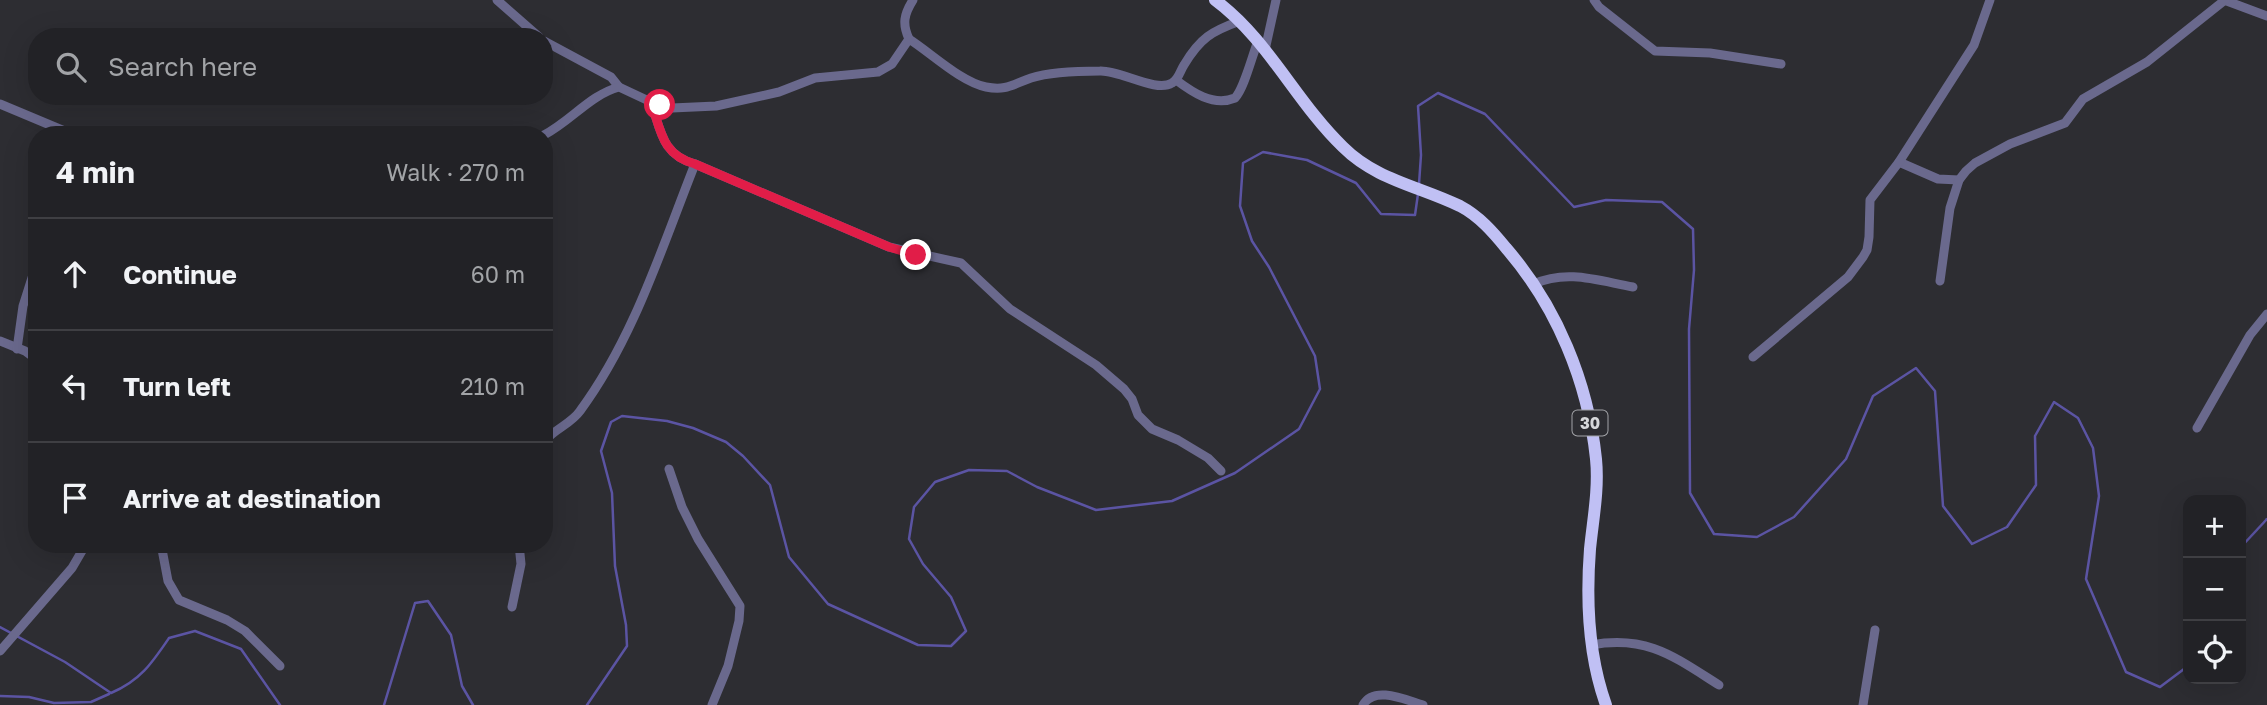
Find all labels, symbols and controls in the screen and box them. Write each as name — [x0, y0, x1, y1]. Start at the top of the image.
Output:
search box — [28, 28, 553, 105]
icon: search — [52, 48, 90, 86]
text: Search here — [108, 51, 257, 82]
route start — [644, 89, 675, 120]
text: 4 min — [56, 154, 135, 190]
text: Walk · 270 m — [386, 158, 525, 186]
route end — [900, 239, 931, 270]
icon: ahead — [56, 255, 94, 293]
text: Continue — [123, 259, 237, 290]
text: 60 m — [471, 260, 525, 288]
icon: left — [56, 367, 94, 405]
text: Turn left — [123, 371, 231, 402]
text: 210 m — [460, 372, 525, 400]
road number: 30 — [1572, 410, 1608, 436]
icon: arrive — [56, 479, 94, 517]
text: Arrive at destination — [123, 483, 381, 514]
map controls — [2183, 495, 2246, 684]
button: + — [2183, 495, 2246, 558]
button: − — [2183, 558, 2246, 621]
button: locate — [2183, 621, 2246, 684]

